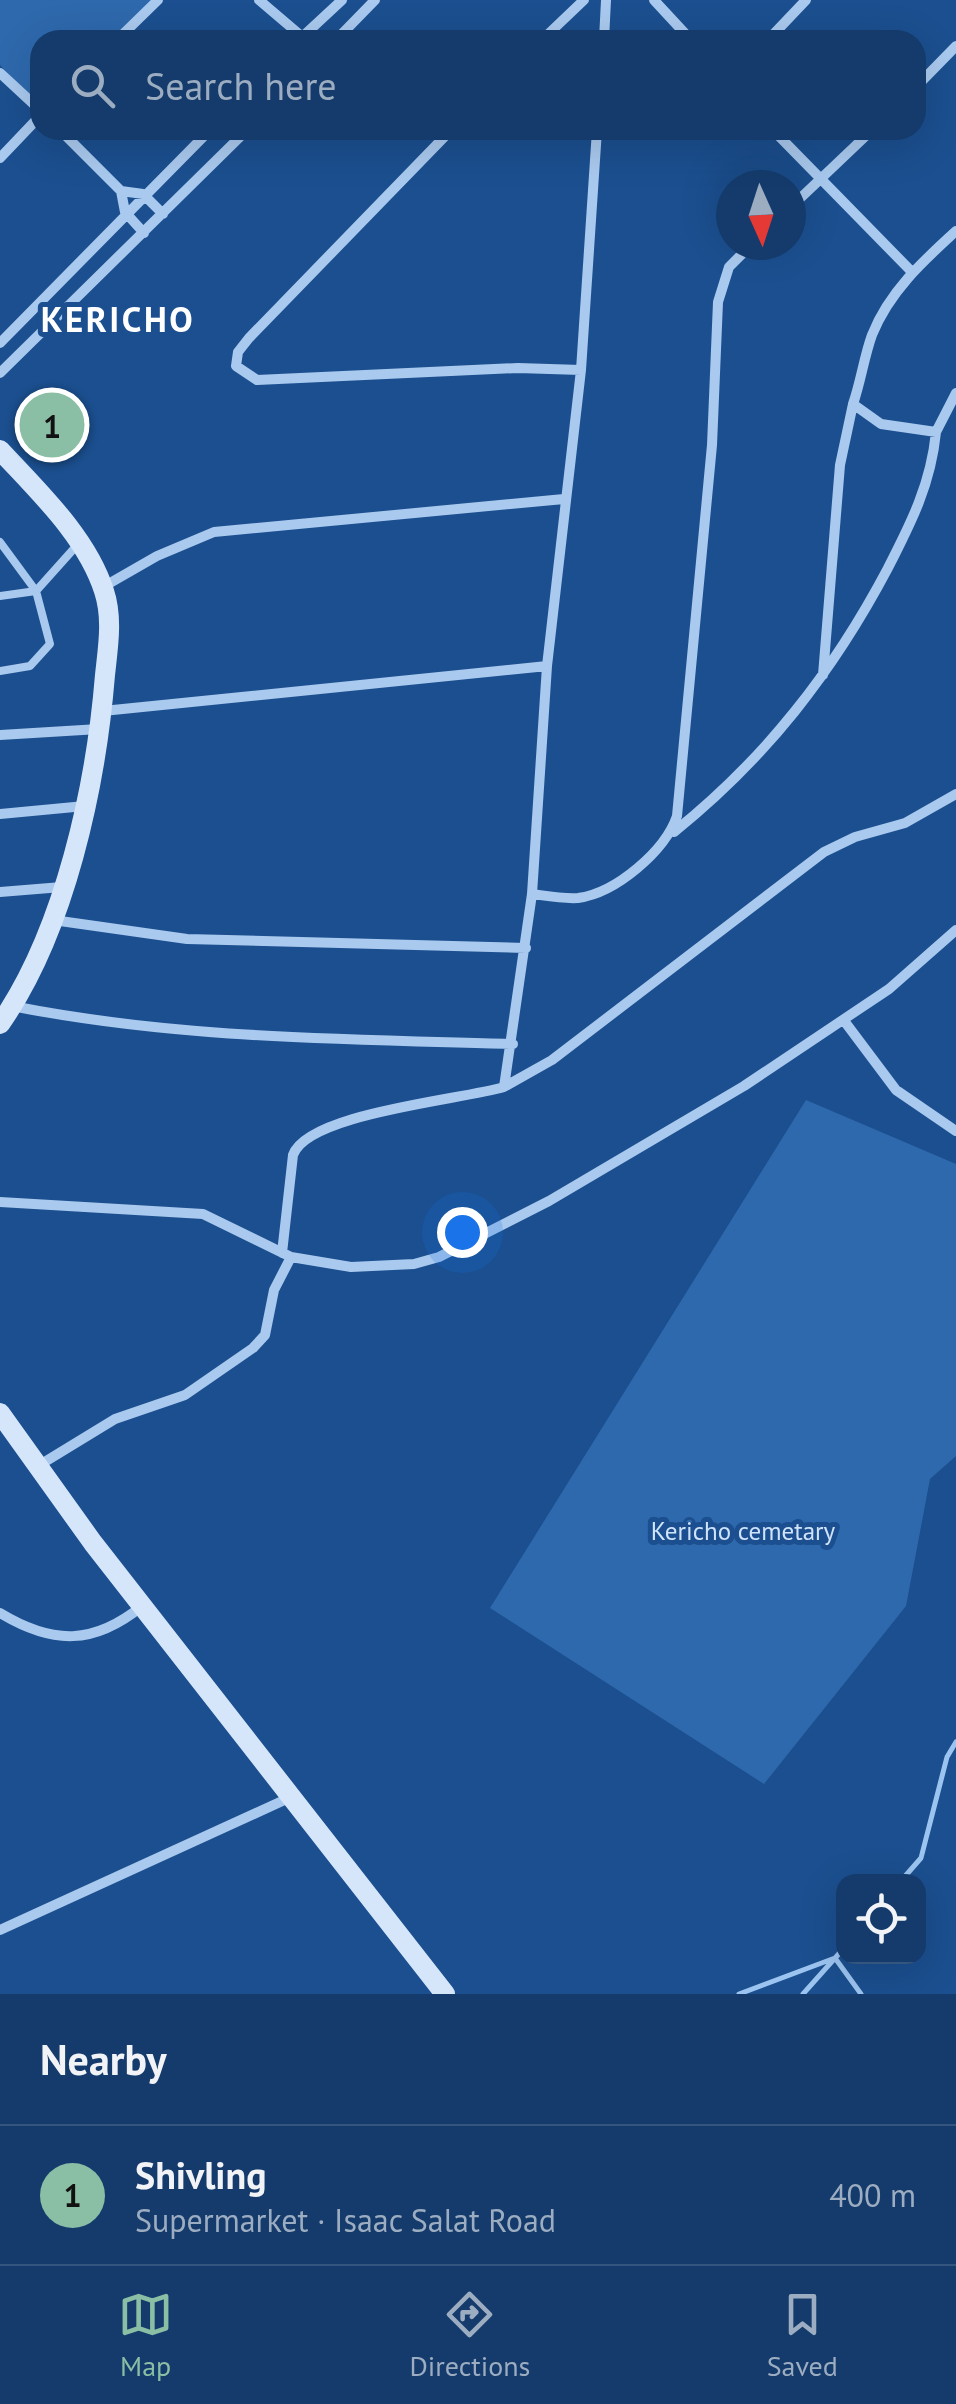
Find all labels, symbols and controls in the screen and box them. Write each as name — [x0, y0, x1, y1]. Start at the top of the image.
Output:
search box — [30, 30, 926, 140]
icon: search — [65, 58, 120, 113]
text: Search here — [145, 61, 337, 110]
north arrow — [716, 170, 806, 260]
district label: KERICHO — [41, 296, 195, 342]
pin: 1 — [20, 388, 84, 462]
your location — [437, 1207, 488, 1258]
park label: Kericho cemetary — [651, 1515, 836, 1547]
map controls — [836, 1874, 926, 1964]
button: locate — [836, 1874, 926, 1964]
text: Nearby — [40, 2032, 167, 2087]
text: Shivling — [135, 2150, 267, 2199]
text: 1 — [63, 2174, 82, 2216]
text: 400 m — [829, 2174, 916, 2216]
text: Supermarket · Isaac Salat Road — [135, 2199, 556, 2241]
tab: Map — [118, 2287, 173, 2384]
tab: Directions — [409, 2287, 530, 2384]
tab: Saved — [767, 2287, 838, 2384]

